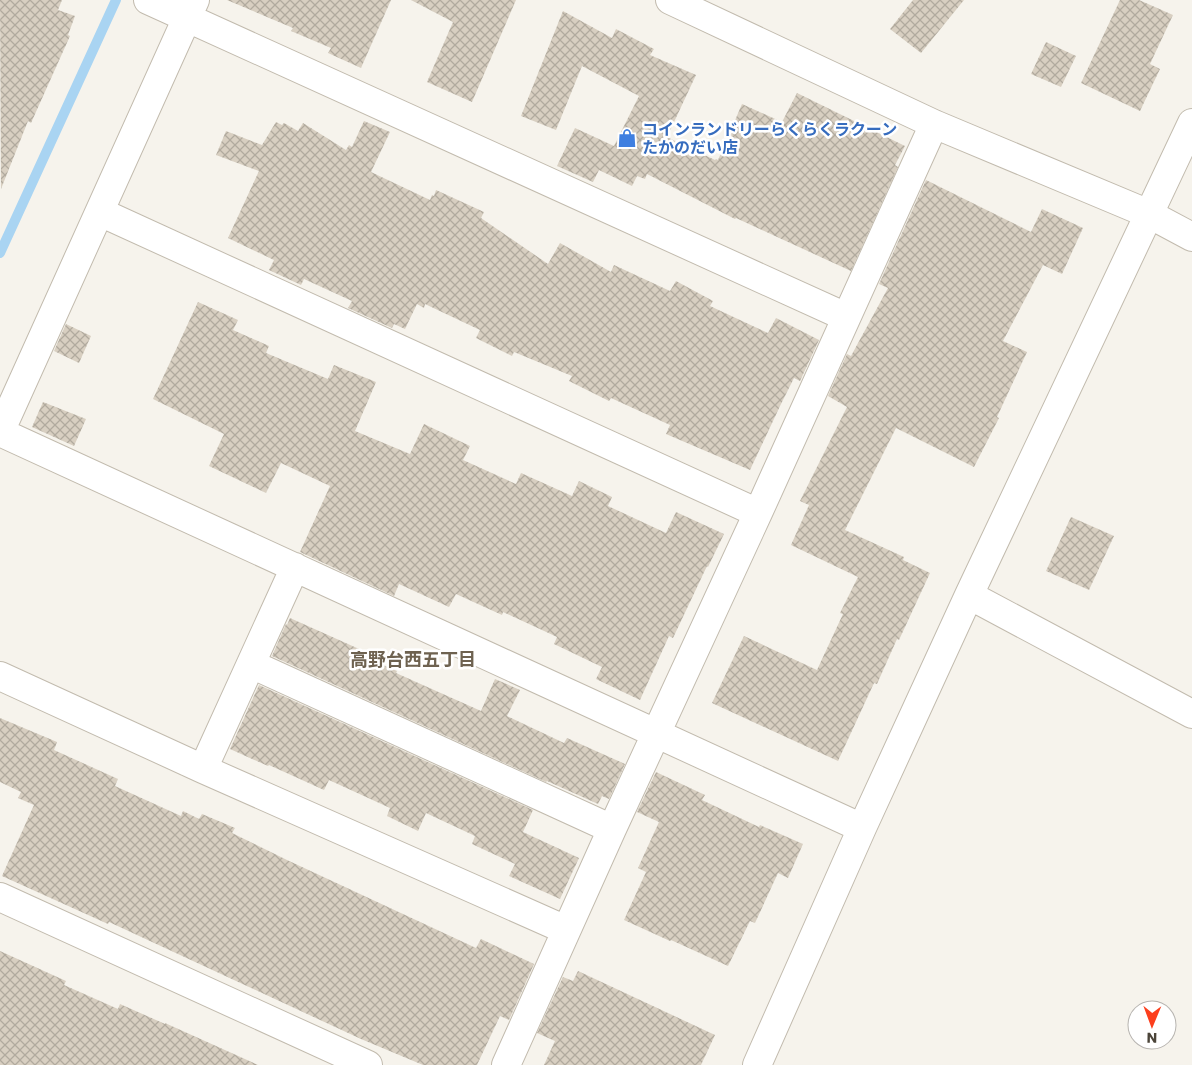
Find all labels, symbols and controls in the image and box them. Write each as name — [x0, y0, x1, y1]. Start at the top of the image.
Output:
place label: コインランドリーらくらくラクーン たかのだい店 — [642, 118, 897, 159]
shop icon: コインランドリーらくらくラクーン たかのだい店 — [616, 127, 638, 149]
district label: 高野台西五丁目 — [350, 647, 476, 672]
north arrow — [1127, 1000, 1177, 1050]
text: N — [1146, 1028, 1157, 1048]

